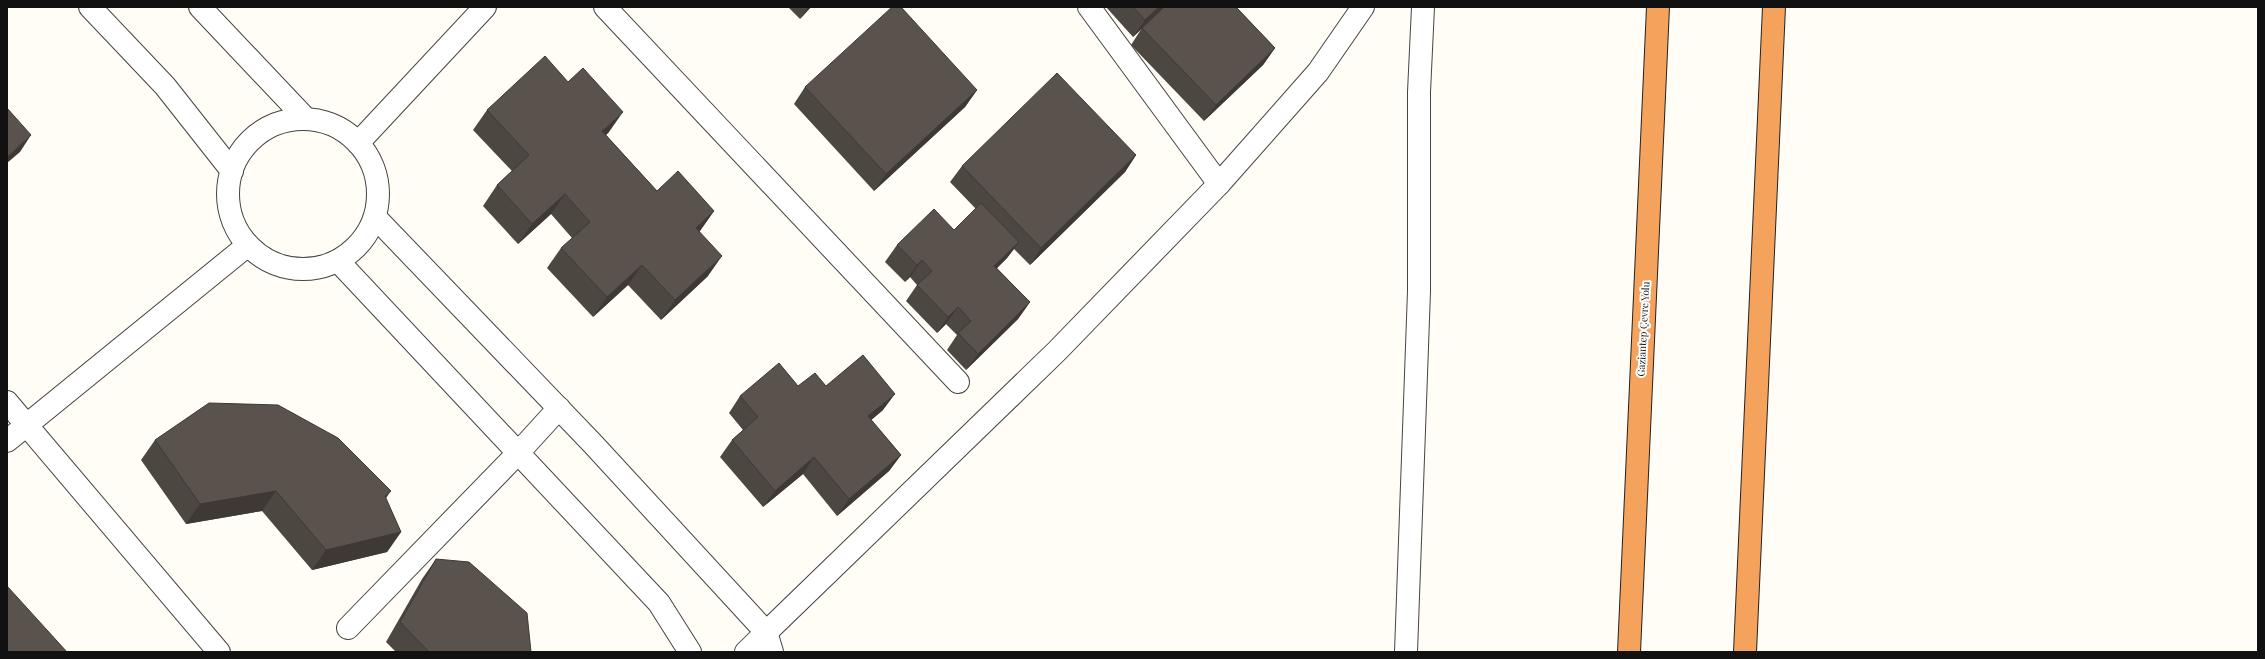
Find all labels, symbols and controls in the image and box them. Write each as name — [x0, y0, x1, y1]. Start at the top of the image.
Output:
street label: Gaziantep Çevre Yolu — [1634, 281, 1652, 377]

